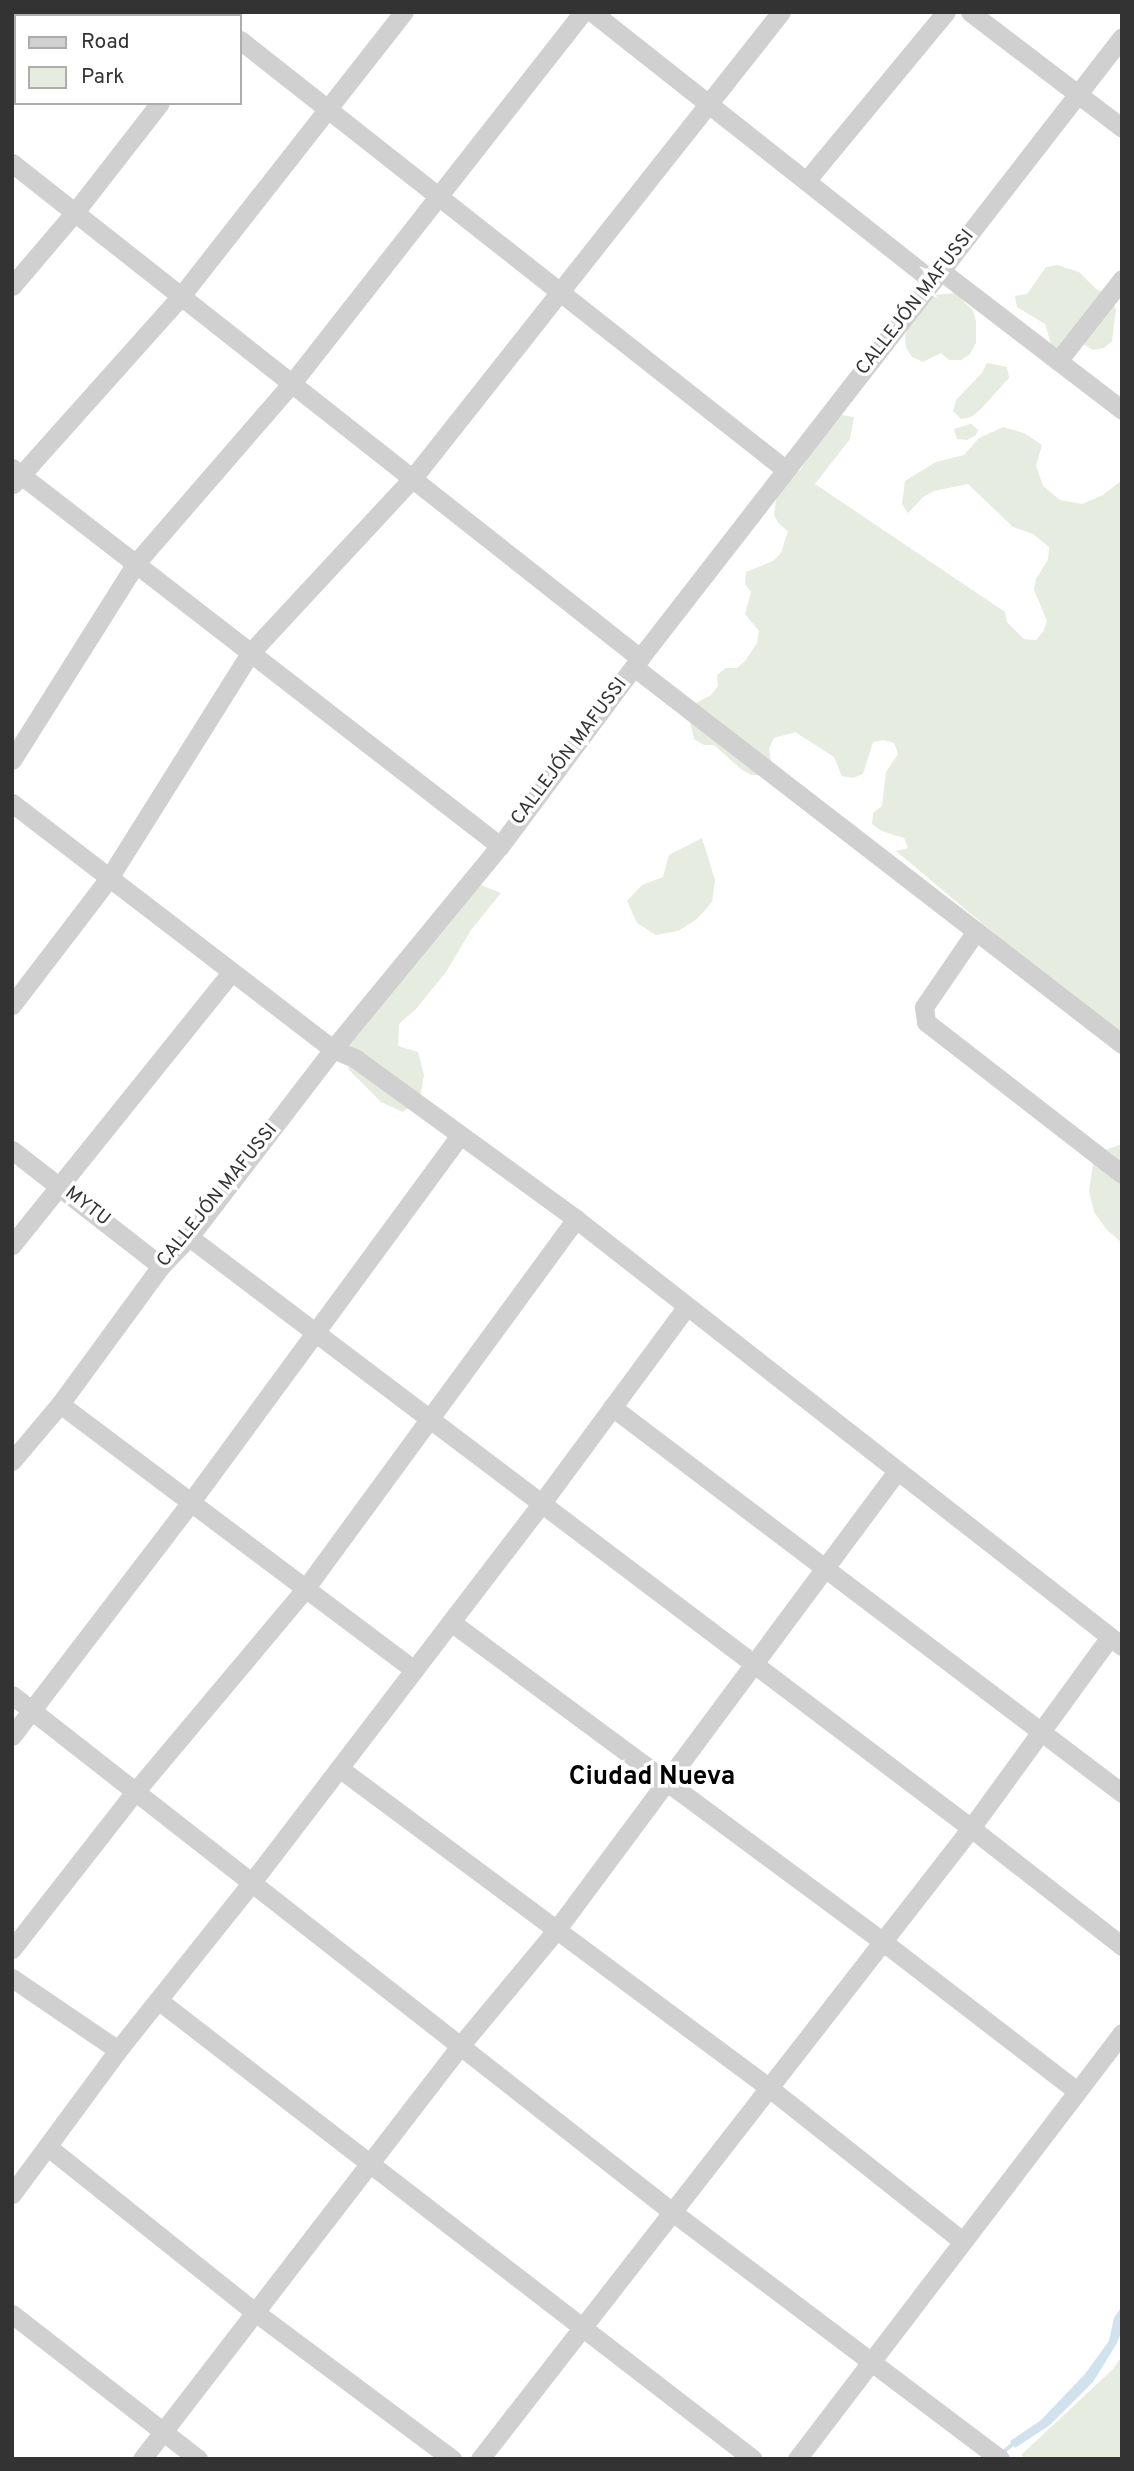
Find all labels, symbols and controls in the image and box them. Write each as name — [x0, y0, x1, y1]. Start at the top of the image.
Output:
legend — [14, 14, 242, 105]
text: Road — [81, 29, 130, 56]
text: Park — [81, 64, 124, 91]
street label: CALLEJÓN MAFUSSI — [852, 226, 980, 380]
street label: CALLEJÓN MAFUSSI — [507, 674, 633, 830]
street label: CALLEJÓN MAFUSSI — [153, 1120, 283, 1272]
street label: MYTU — [60, 1182, 114, 1232]
district label: Ciudad Nueva — [569, 1762, 735, 1794]

